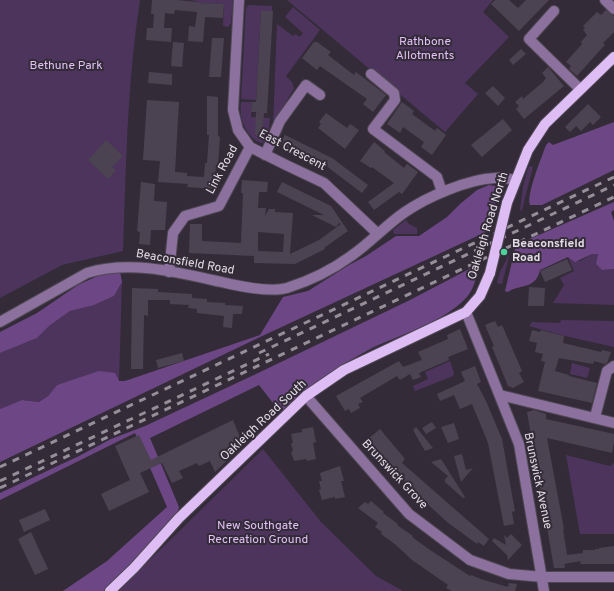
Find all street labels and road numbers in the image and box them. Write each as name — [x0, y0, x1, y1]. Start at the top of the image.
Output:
street label: East Crescent — [256, 127, 328, 175]
street label: Link Road — [204, 143, 242, 197]
street label: Oakleigh Road North — [466, 170, 512, 282]
street label: Beaconsfield Road — [135, 247, 235, 279]
street label: Oakleigh Road South — [218, 377, 310, 465]
street label: Brunswick Avenue — [520, 431, 554, 531]
street label: Brunswick Grove — [358, 437, 430, 513]

